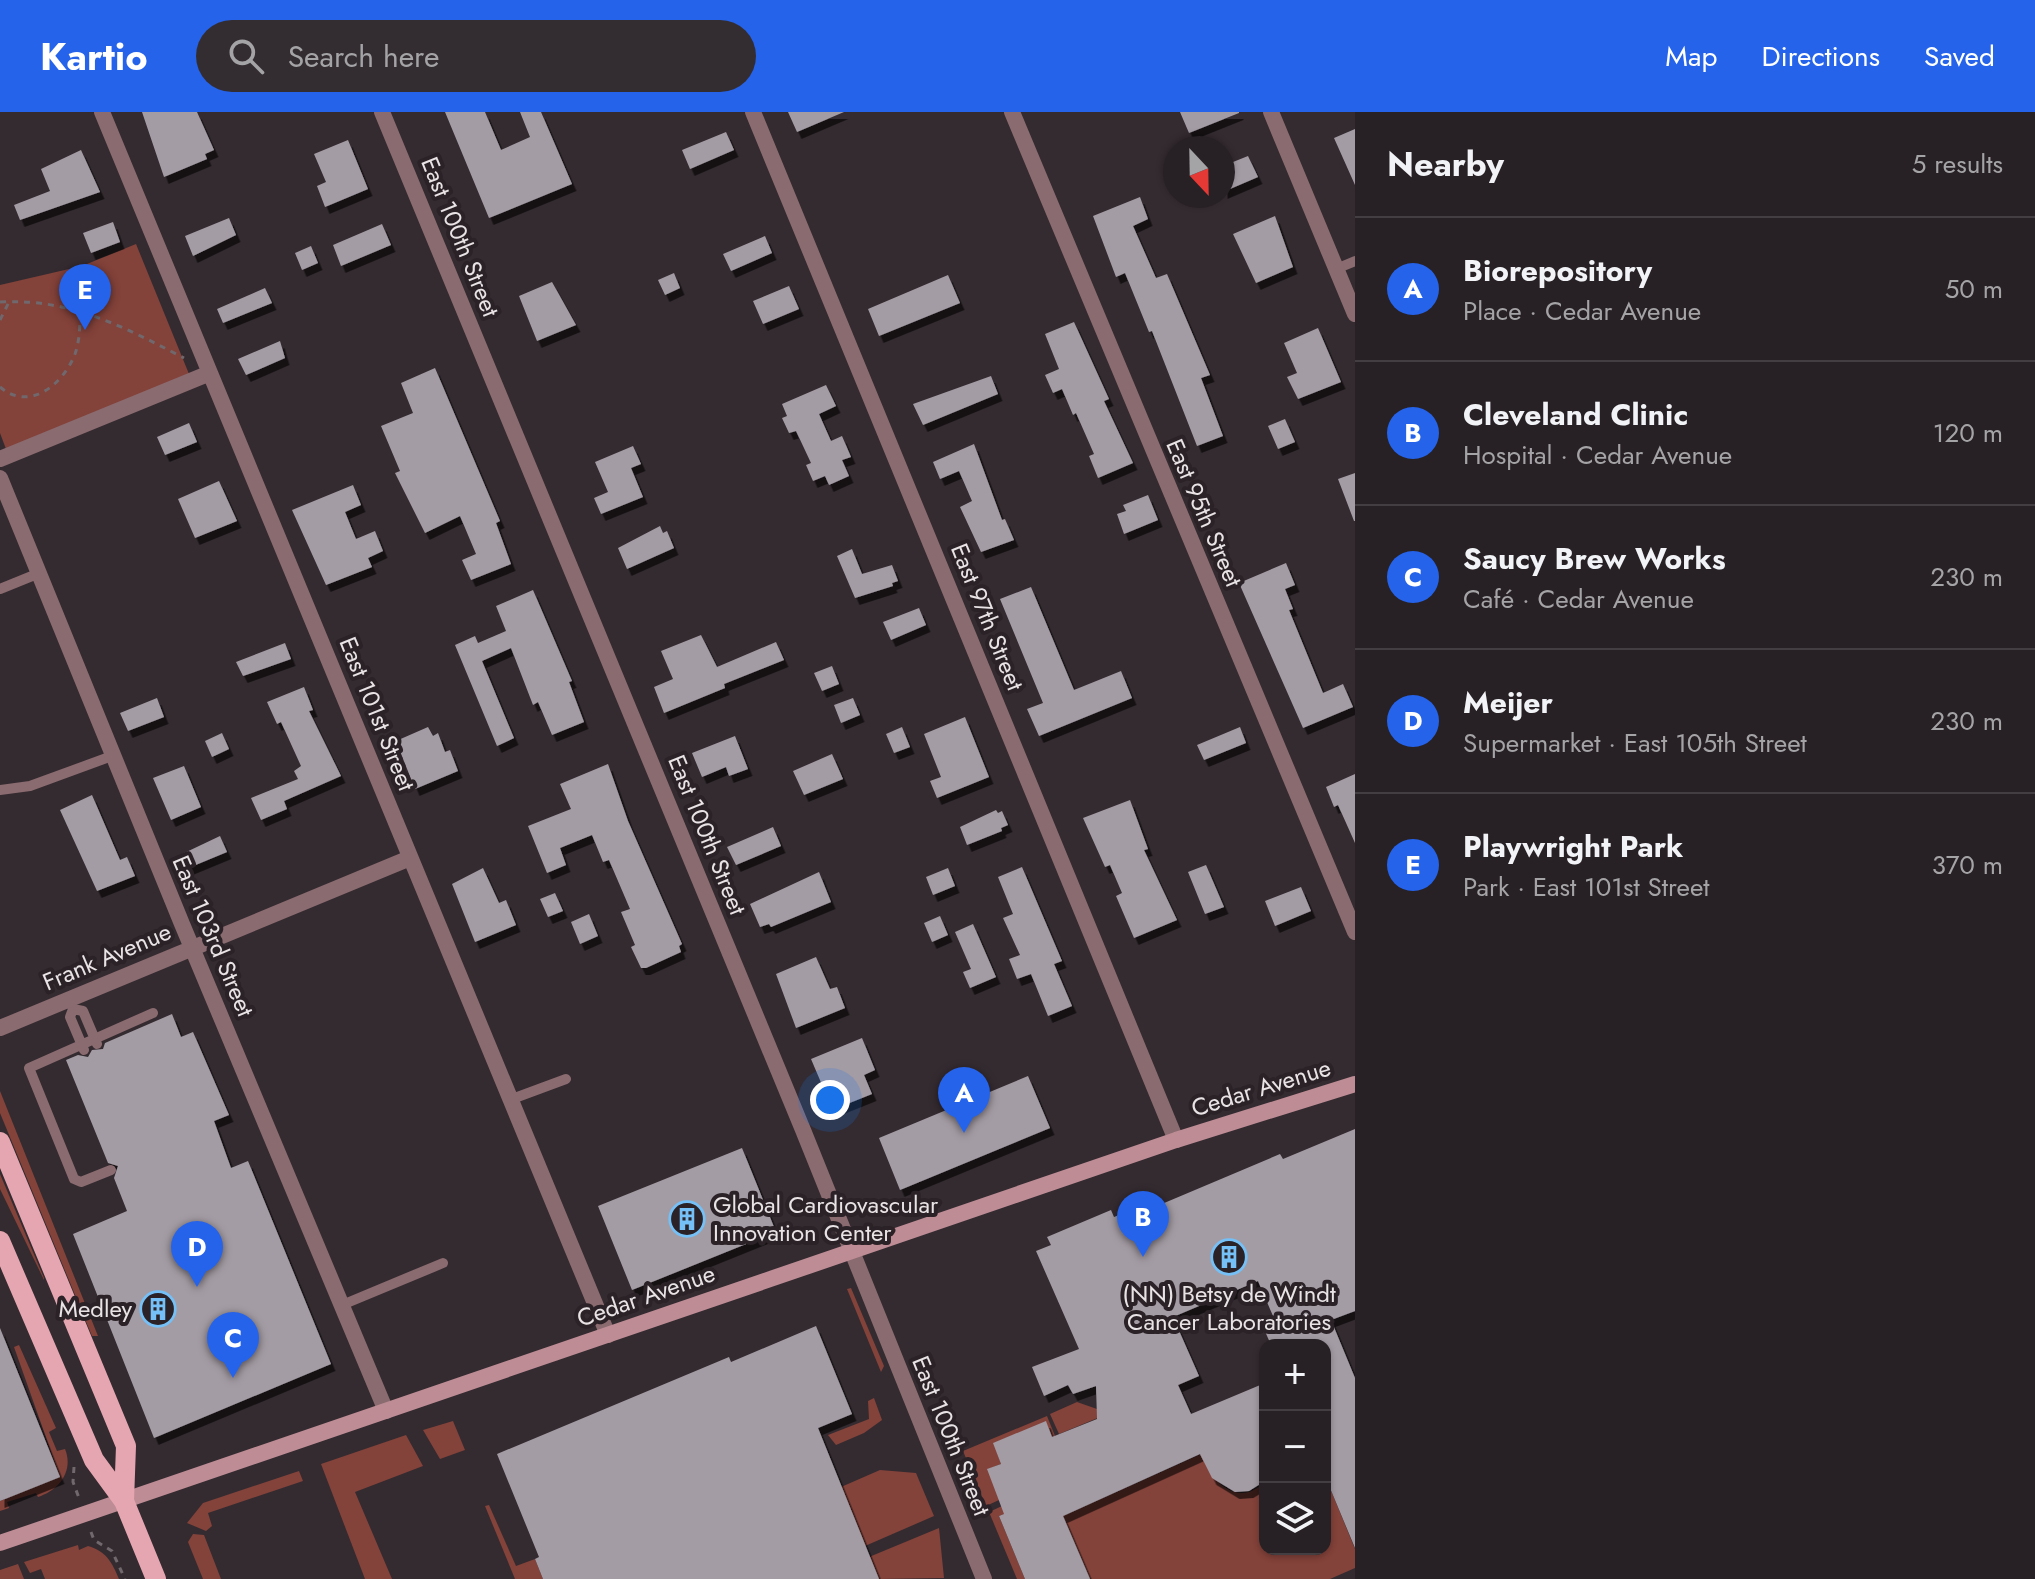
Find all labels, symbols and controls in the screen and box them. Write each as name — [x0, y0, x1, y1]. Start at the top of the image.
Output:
search box — [196, 20, 756, 92]
text: Kartio — [40, 29, 148, 84]
icon: search — [224, 34, 268, 78]
text: Search here — [288, 35, 439, 78]
text: Map — [1665, 36, 1717, 77]
text: Directions — [1761, 36, 1880, 77]
text: Saved — [1924, 36, 1995, 77]
north arrow — [1163, 136, 1235, 208]
text: Nearby — [1387, 140, 1504, 189]
text: 5 results — [1912, 145, 2003, 183]
street label: East 100th Street — [412, 152, 509, 322]
text: Biorepository — [1463, 249, 1652, 292]
pin: E — [59, 264, 111, 330]
text: A — [1403, 270, 1423, 308]
text: 50 m — [1945, 270, 2003, 308]
text: Place · Cedar Avenue — [1463, 292, 1701, 330]
text: Cleveland Clinic — [1463, 393, 1688, 436]
text: B — [1404, 414, 1422, 452]
text: 120 m — [1933, 414, 2003, 452]
street label: East 95th Street — [1158, 433, 1251, 592]
text: Hospital · Cedar Avenue — [1463, 436, 1732, 474]
text: Saucy Brew Works — [1463, 537, 1726, 580]
street label: East 97th Street — [942, 538, 1033, 696]
text: C — [1404, 558, 1422, 596]
text: 230 m — [1930, 558, 2003, 596]
text: Café · Cedar Avenue — [1463, 580, 1694, 618]
street label: East 101st Street — [331, 632, 424, 796]
text: Meijer — [1463, 681, 1553, 724]
text: D — [1403, 702, 1423, 740]
text: 230 m — [1930, 702, 2003, 740]
text: Supermarket · East 105th Street — [1463, 724, 1807, 762]
street label: East 100th Street — [659, 750, 756, 920]
text: Playwright Park — [1463, 825, 1683, 868]
text: E — [1405, 846, 1421, 884]
text: 370 m — [1932, 846, 2003, 884]
street label: East 103rd Street — [164, 850, 263, 1022]
text: Park · East 101st Street — [1463, 868, 1710, 906]
street label: Frank Avenue — [37, 914, 176, 999]
street label: Cedar Avenue — [1187, 1050, 1335, 1125]
pin: A — [938, 1067, 990, 1133]
your location — [810, 1080, 850, 1120]
place label: Global Cardiovascular Innovation Center — [713, 1187, 939, 1250]
pin: B — [1117, 1191, 1169, 1257]
building icon: Global Cardiovascular Innovation Center — [668, 1200, 706, 1238]
pin: D — [171, 1221, 223, 1287]
building icon: (NN) Betsy de Windt Cancer Laboratories — [1210, 1238, 1248, 1276]
street label: Cedar Avenue — [572, 1256, 720, 1336]
place label: (NN) Betsy de Windt Cancer Laboratories — [1122, 1276, 1336, 1339]
building icon: Medley — [139, 1290, 177, 1328]
place label: Medley — [58, 1291, 132, 1326]
pin: C — [207, 1312, 259, 1378]
map controls — [1259, 1339, 1331, 1555]
button: + — [1259, 1339, 1331, 1411]
street label: East 100th Street — [903, 1351, 1000, 1521]
button: − — [1259, 1411, 1331, 1483]
button: layers — [1259, 1483, 1331, 1555]

